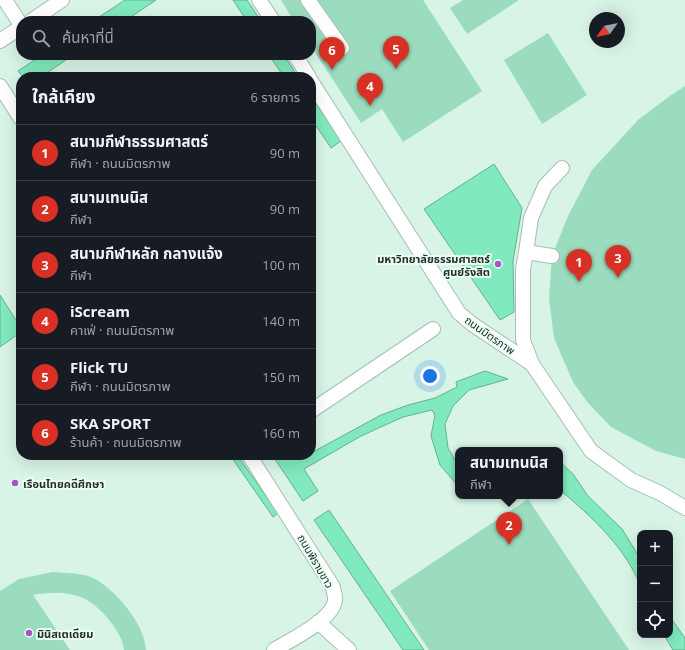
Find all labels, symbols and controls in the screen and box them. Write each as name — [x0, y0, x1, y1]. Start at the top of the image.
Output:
north arrow — [589, 12, 625, 48]
search box — [16, 16, 316, 60]
icon: search — [30, 27, 52, 49]
text: ค้นหาที่นี่ — [62, 27, 114, 47]
pin: 5 — [383, 36, 409, 69]
pin: 6 — [319, 37, 345, 70]
pin: 4 — [357, 73, 383, 106]
text: ใกล้เคียง — [32, 85, 95, 108]
text: 6 รายการ — [250, 88, 300, 106]
text: สนามกีฬาธรรมศาสตร์ — [70, 131, 208, 151]
text: 1 — [41, 144, 49, 162]
text: 90 m — [270, 144, 300, 162]
text: กีฬา · ถนนมิตรภาพ — [70, 154, 170, 172]
text: สนามเทนนิส — [70, 187, 148, 207]
text: 2 — [41, 200, 49, 218]
text: 90 m — [270, 200, 300, 218]
text: กีฬา — [70, 210, 92, 228]
text: สนามกีฬาหลัก กลางแจ้ง — [70, 243, 223, 263]
pin: 3 — [605, 245, 631, 278]
pin: 1 — [566, 249, 592, 282]
place label: มหาวิทยาลัยธรรมศาสตร์ ศูนย์รังสิต — [377, 251, 490, 279]
text: 3 — [41, 256, 49, 274]
text: 100 m — [262, 256, 300, 274]
marker: มหาวิทยาลัยธรรมศาสตร์ ศูนย์รังสิต — [493, 259, 503, 269]
text: กีฬา — [70, 266, 92, 284]
text: iScream — [70, 301, 130, 321]
text: 4 — [41, 312, 49, 330]
text: 140 m — [262, 312, 300, 330]
street label: ถนนมิตรภาพ — [462, 312, 518, 358]
text: คาเฟ่ · ถนนมิตรภาพ — [70, 321, 174, 339]
text: Flick TU — [70, 357, 128, 377]
your location — [420, 366, 440, 386]
text: 5 — [41, 368, 49, 386]
text: 150 m — [262, 368, 300, 386]
text: กีฬา · ถนนมิตรภาพ — [70, 377, 170, 395]
text: SKA SPORT — [70, 413, 151, 433]
text: 6 — [41, 424, 49, 442]
text: 160 m — [262, 424, 300, 442]
text: ร้านค้า · ถนนมิตรภาพ — [70, 433, 182, 451]
popup — [455, 447, 563, 499]
text: สนามเทนนิส — [470, 452, 548, 472]
text: กีฬา — [470, 475, 492, 493]
place label: เรือนไทยคดีศึกษา — [23, 476, 104, 491]
marker: เรือนไทยคดีศึกษา — [10, 478, 20, 488]
pin: 2 — [496, 512, 522, 545]
map controls — [637, 530, 673, 638]
button: + — [637, 530, 673, 566]
street label: ถนนพิราบขาว — [294, 531, 338, 591]
button: − — [637, 566, 673, 602]
button: locate — [637, 602, 673, 638]
place label: มินิสเตเดียม — [37, 626, 93, 641]
marker: มินิสเตเดียม — [24, 628, 34, 638]

